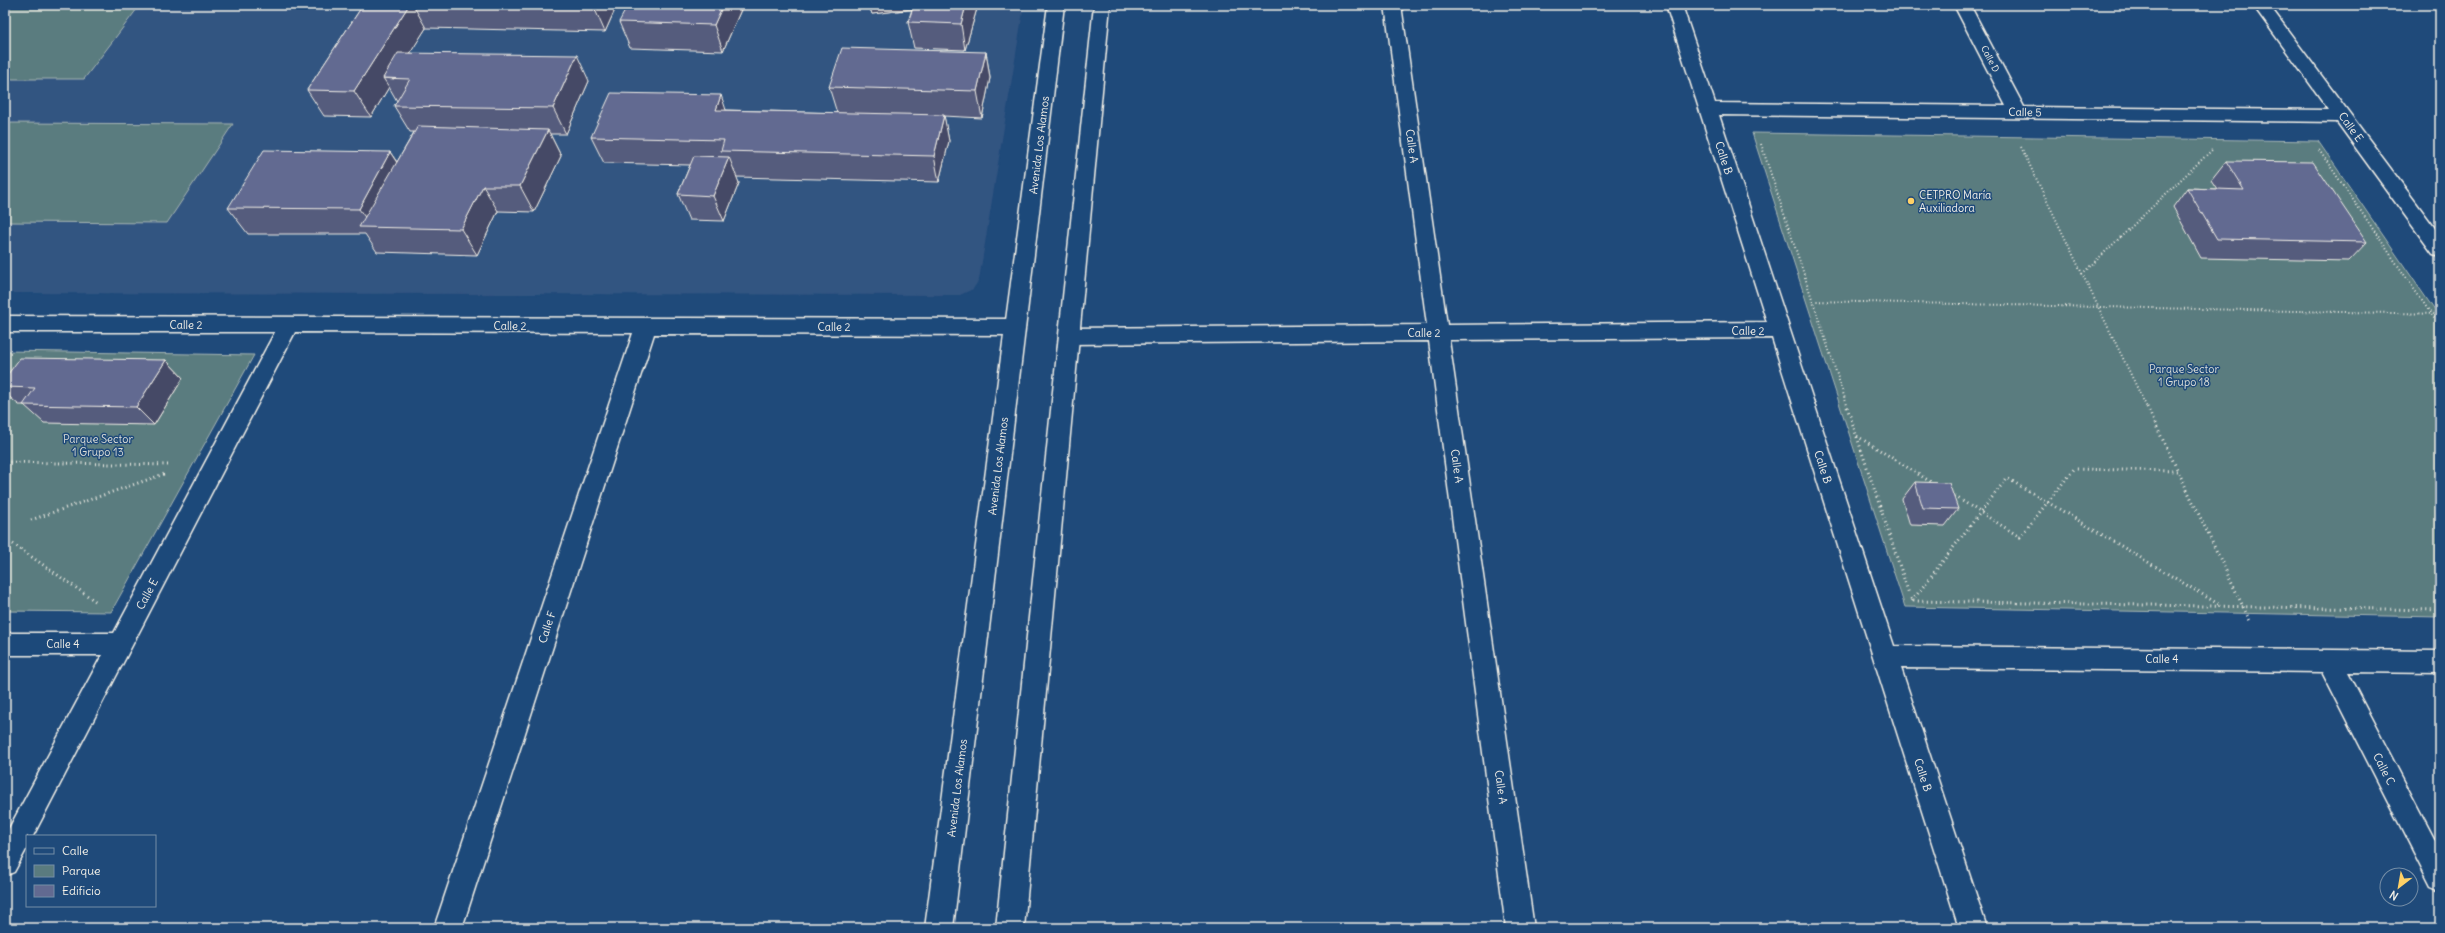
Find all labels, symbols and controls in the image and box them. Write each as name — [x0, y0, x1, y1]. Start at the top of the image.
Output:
street label: Calle D — [1979, 44, 2002, 74]
street label: Avenida Los Alamos — [1026, 95, 1052, 195]
street label: Calle 5 — [2008, 105, 2042, 119]
street label: Calle E — [2336, 109, 2366, 145]
street label: Calle A — [1403, 128, 1421, 164]
street label: Calle B — [1712, 140, 1736, 176]
place label: CETPRO María Auxiliadora — [1919, 188, 1991, 215]
marker: CETPRO María Auxiliadora — [1906, 196, 1916, 206]
street label: Calle 2 — [170, 318, 202, 332]
street label: Calle 2 — [494, 319, 526, 333]
street label: Calle 2 — [818, 320, 850, 334]
street label: Calle 2 — [1732, 324, 1764, 338]
street label: Calle 2 — [1408, 326, 1440, 340]
park label: Parque Sector 1 Grupo 18 — [2149, 362, 2220, 389]
street label: Avenida Los Alamos — [985, 416, 1011, 516]
park label: Parque Sector 1 Grupo 13 — [63, 432, 134, 459]
street label: Calle A — [1448, 448, 1466, 484]
street label: Calle B — [1811, 449, 1835, 485]
street label: Calle E — [133, 576, 161, 612]
street label: Calle F — [535, 609, 559, 645]
street label: Calle 4 — [46, 637, 80, 651]
street label: Calle 4 — [2145, 652, 2179, 666]
street label: Avenida Los Alamos — [944, 738, 970, 838]
street label: Calle C — [2370, 751, 2398, 787]
street label: Calle B — [1911, 757, 1935, 793]
street label: Calle A — [1492, 769, 1510, 805]
legend — [26, 835, 156, 907]
text: Calle — [62, 843, 89, 858]
text: Parque — [62, 863, 101, 878]
north arrow — [2379, 867, 2419, 907]
text: Edificio — [62, 883, 101, 898]
text: N — [2387, 888, 2401, 904]

